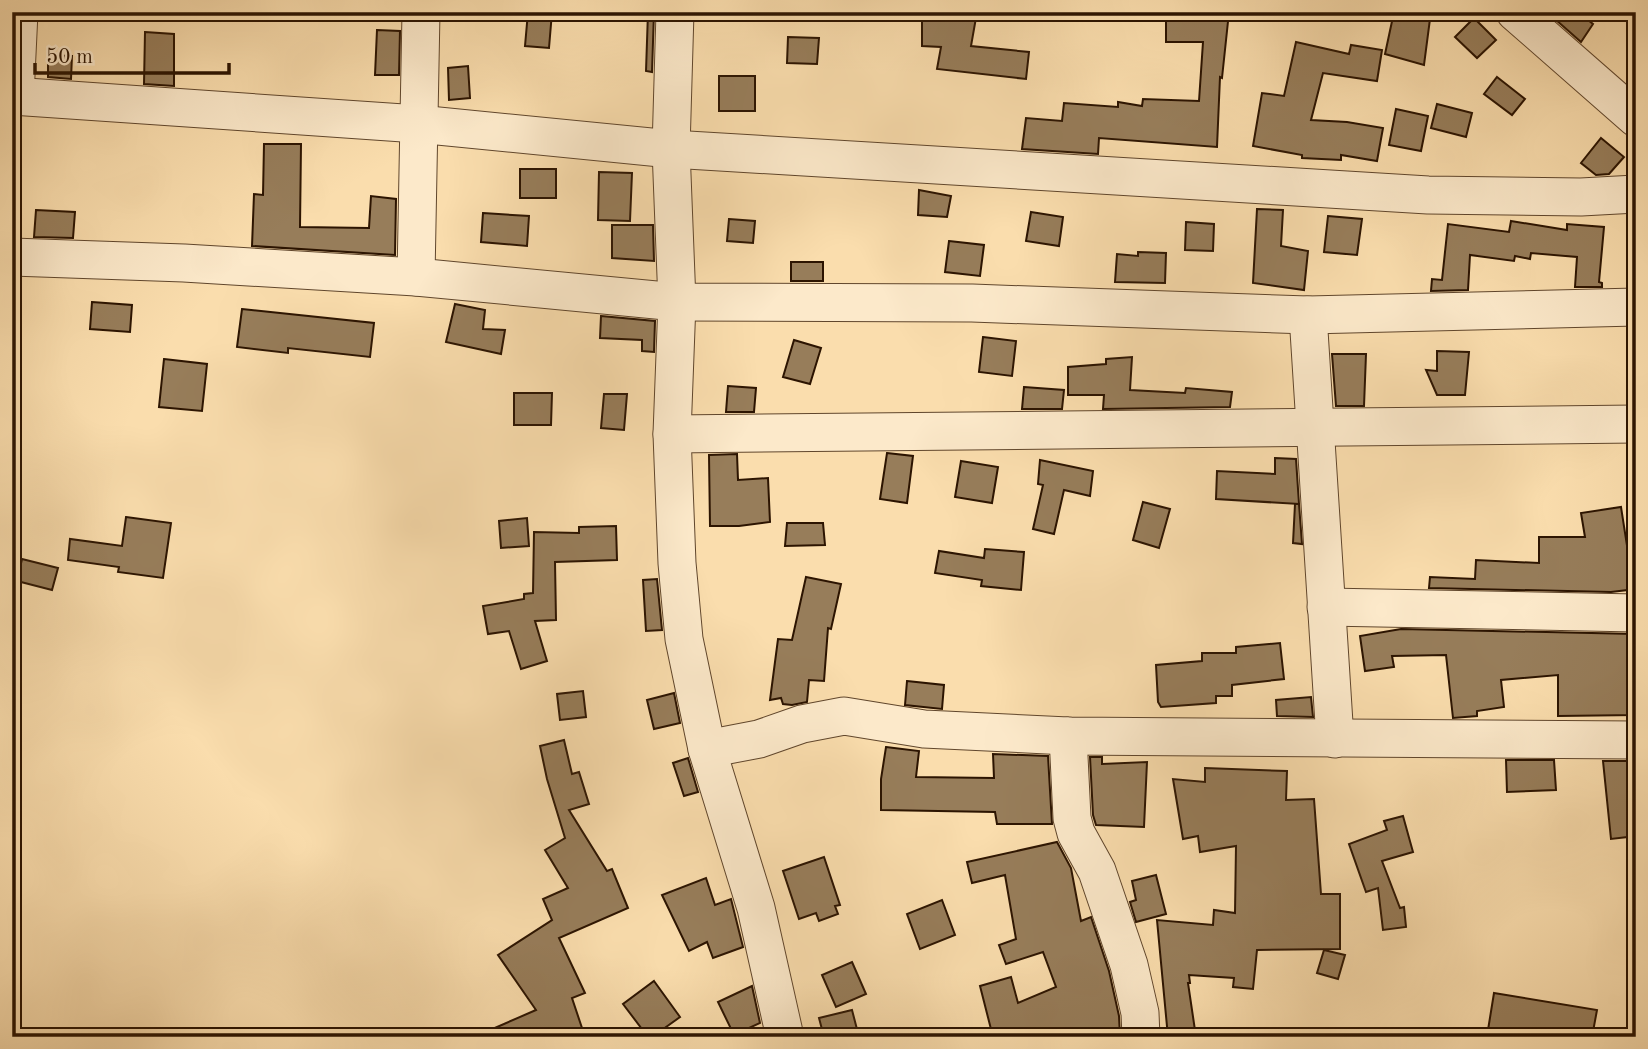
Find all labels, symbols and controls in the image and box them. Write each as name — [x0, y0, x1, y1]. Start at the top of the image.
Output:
scale bar — [35, 32, 229, 76]
text: 50 m — [46, 47, 93, 68]

